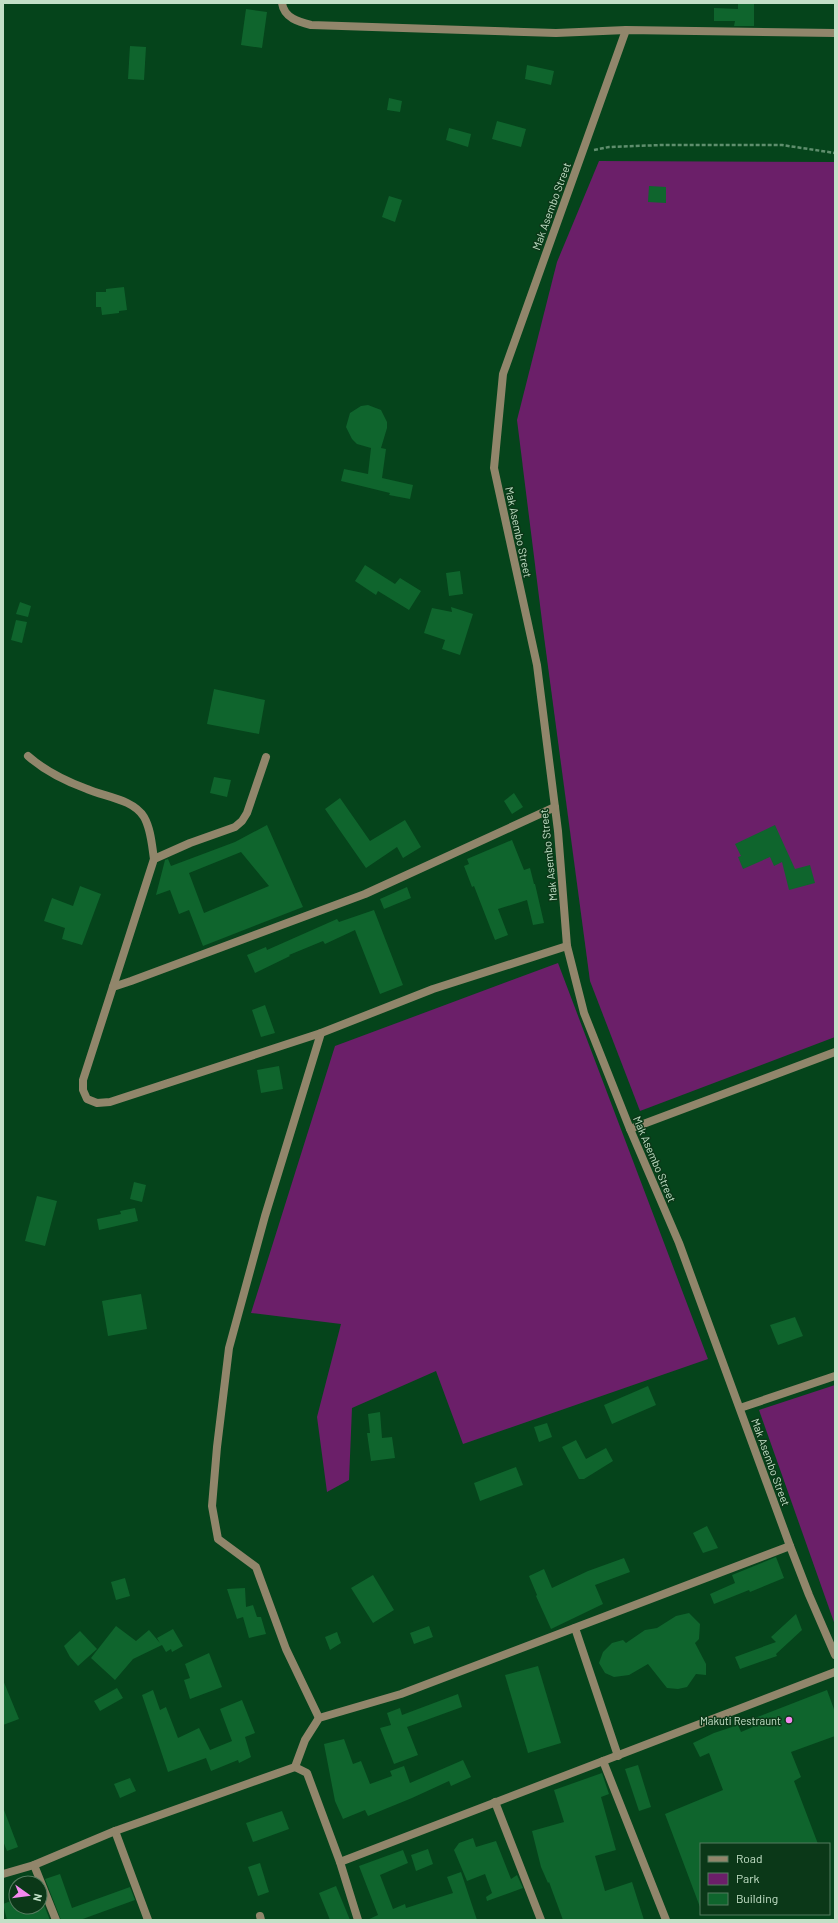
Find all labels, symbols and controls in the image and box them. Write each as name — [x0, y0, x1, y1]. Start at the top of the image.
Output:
street label: Mak Asembo Street — [529, 160, 573, 252]
street label: Mak Asembo Street — [503, 486, 535, 578]
street label: Mak Asembo Street — [537, 808, 559, 902]
street label: Mak Asembo Street — [631, 1114, 679, 1204]
street label: Mak Asembo Street — [749, 1416, 793, 1508]
place label: Makuti Restraunt — [700, 1714, 781, 1727]
marker: Makuti Restraunt — [784, 1715, 794, 1725]
legend — [700, 1843, 830, 1915]
text: Road — [736, 1851, 763, 1865]
text: Park — [736, 1871, 760, 1885]
north arrow — [8, 1875, 48, 1915]
text: Building — [736, 1891, 778, 1905]
text: N — [31, 1892, 45, 1903]

